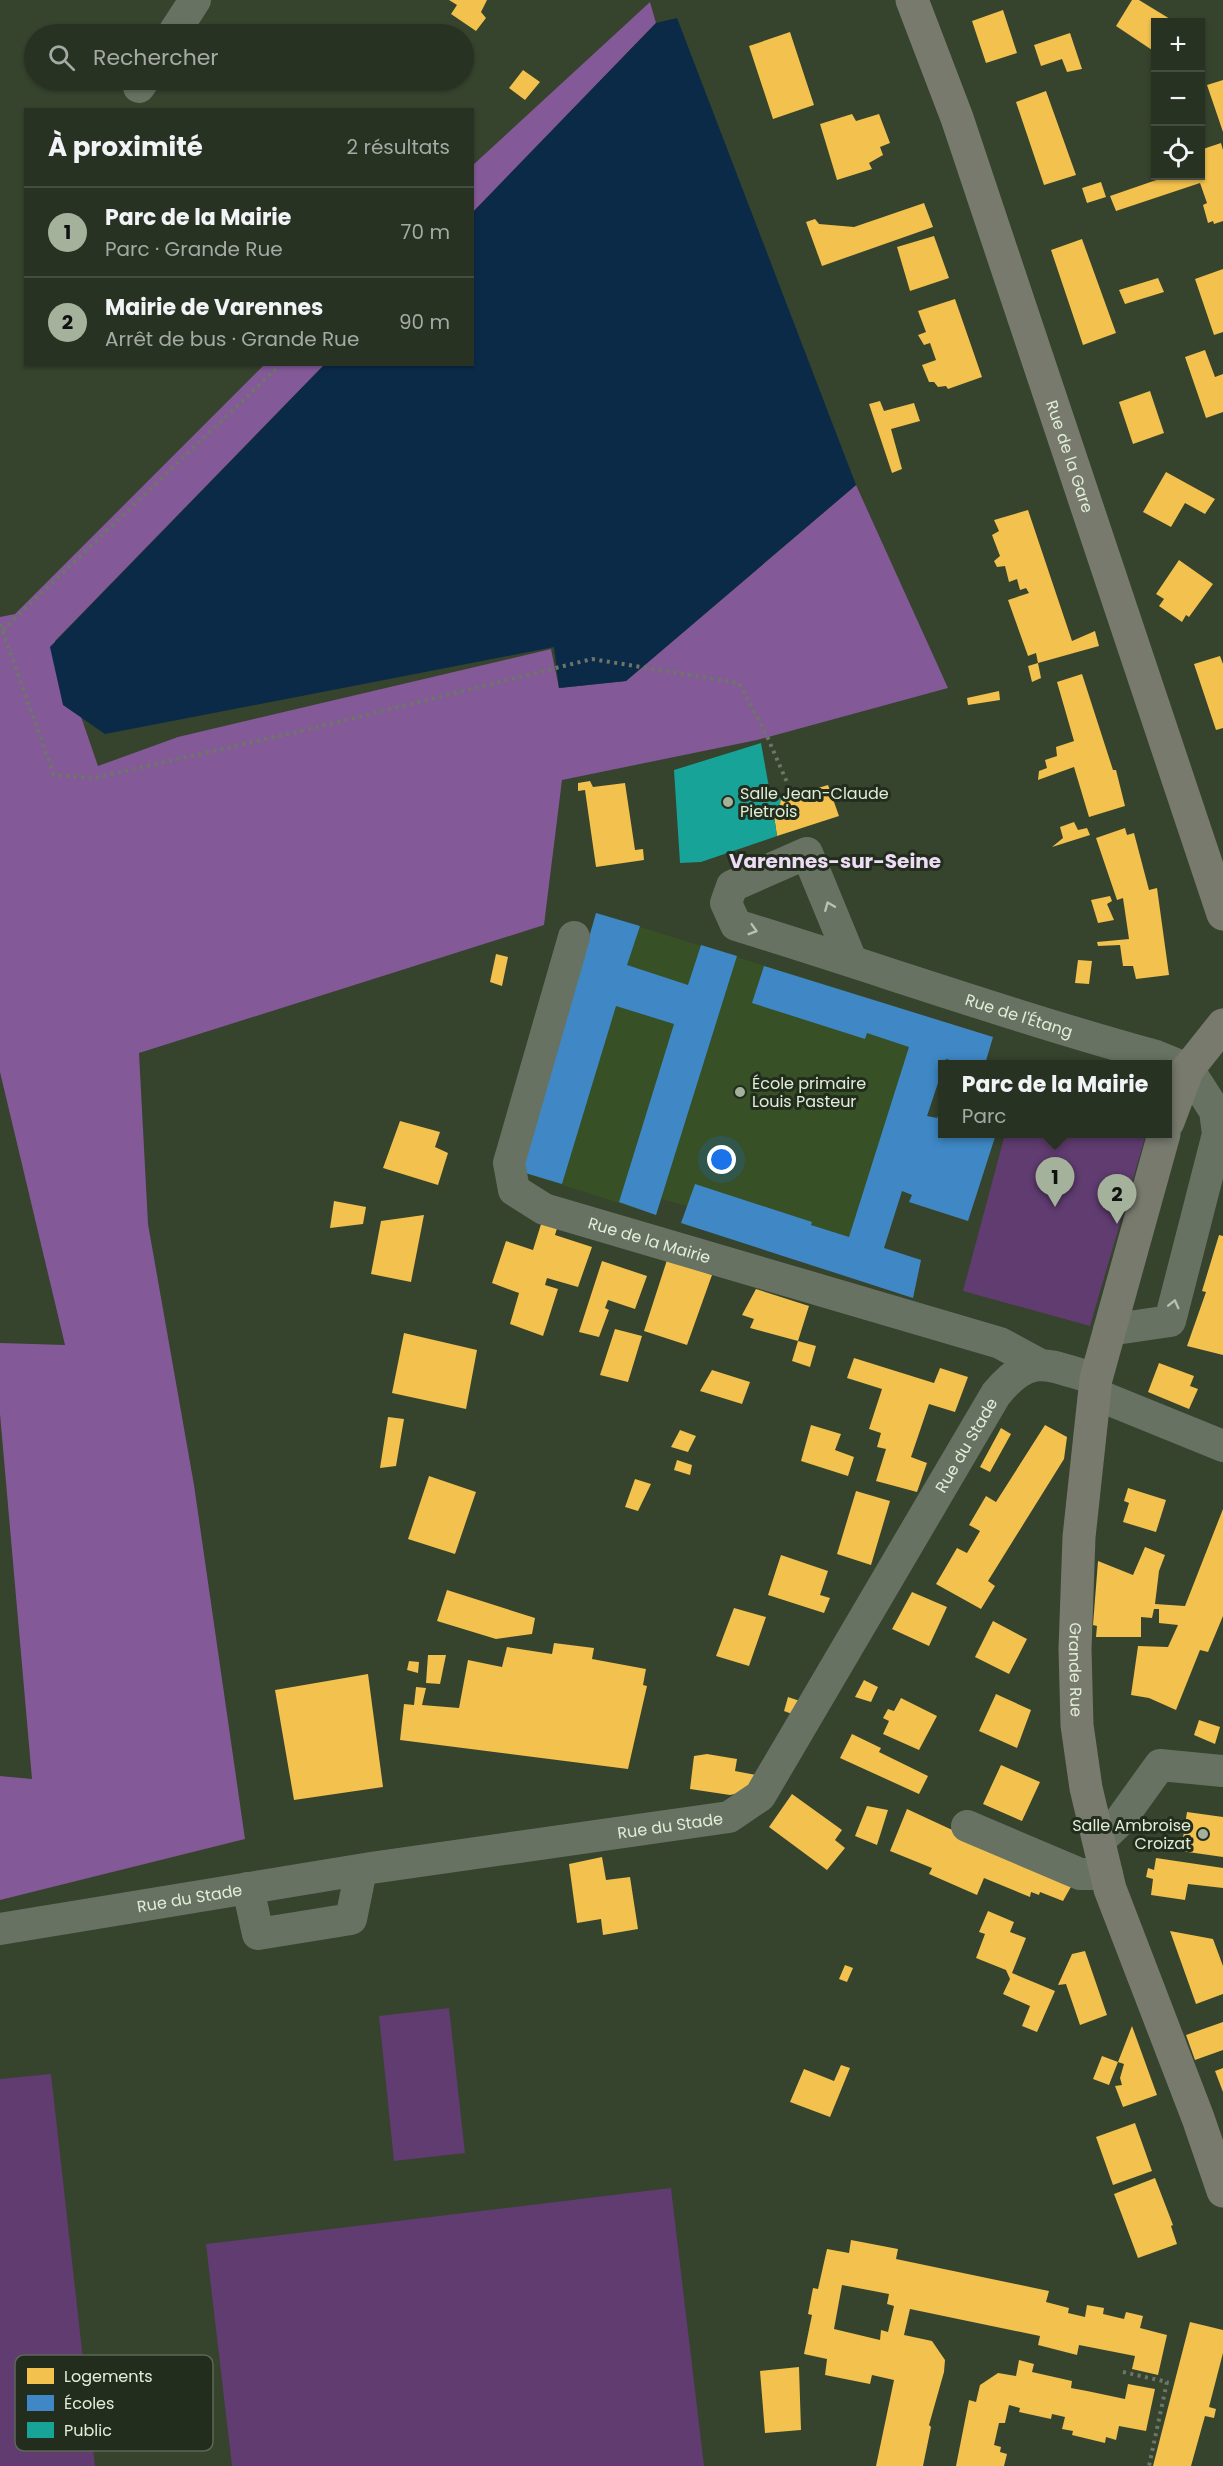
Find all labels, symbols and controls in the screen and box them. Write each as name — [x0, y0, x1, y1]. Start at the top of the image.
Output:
map controls — [1151, 18, 1205, 180]
button: + — [1151, 18, 1205, 72]
search box — [24, 24, 474, 90]
icon: search — [45, 41, 78, 74]
text: Rechercher — [93, 42, 219, 73]
button: − — [1151, 72, 1205, 126]
button: locate — [1151, 126, 1205, 180]
text: À proximité — [48, 129, 203, 165]
text: 2 résultats — [347, 133, 450, 161]
text: Parc de la Mairie — [105, 202, 291, 233]
text: 1 — [64, 218, 71, 246]
text: 70 m — [401, 218, 450, 246]
text: Parc · Grande Rue — [105, 235, 283, 263]
text: Mairie de Varennes — [105, 292, 323, 323]
text: 2 — [62, 308, 73, 336]
text: 90 m — [399, 308, 450, 336]
text: Arrêt de bus · Grande Rue — [105, 325, 359, 353]
street label: Rue de la Gare — [1041, 397, 1100, 516]
place label: Salle Jean-Claude Pietrois — [740, 782, 889, 823]
marker: Salle Jean-Claude Pietrois — [721, 795, 735, 809]
district label: Varennes-sur-Seine — [729, 847, 941, 875]
one-way arrow — [824, 902, 836, 913]
one-way arrow — [747, 923, 758, 936]
street label: Rue de l'Étang — [962, 988, 1076, 1043]
popup — [938, 1060, 1172, 1138]
text: Parc de la Mairie — [962, 1069, 1148, 1100]
place label: École primaire Louis Pasteur — [752, 1072, 866, 1113]
marker: École primaire Louis Pasteur — [733, 1085, 747, 1099]
text: Parc — [962, 1102, 1007, 1130]
your location — [707, 1145, 736, 1174]
pin: 1 — [1036, 1158, 1074, 1207]
pin: 2 — [1098, 1174, 1136, 1224]
street label: Rue de la Mairie — [585, 1211, 713, 1269]
one-way arrow — [1167, 1299, 1180, 1309]
street label: Rue du Stade — [929, 1393, 1003, 1497]
street label: Grande Rue — [1063, 1622, 1088, 1717]
street label: Rue du Stade — [616, 1807, 724, 1844]
place label: Salle Ambroise Croizat — [1072, 1814, 1191, 1855]
marker: Salle Ambroise Croizat — [1196, 1827, 1210, 1841]
street label: Rue du Stade — [135, 1878, 244, 1918]
legend — [15, 2355, 213, 2451]
text: Logements — [64, 2365, 153, 2388]
text: Écoles — [64, 2392, 114, 2415]
text: Public — [64, 2419, 112, 2442]

